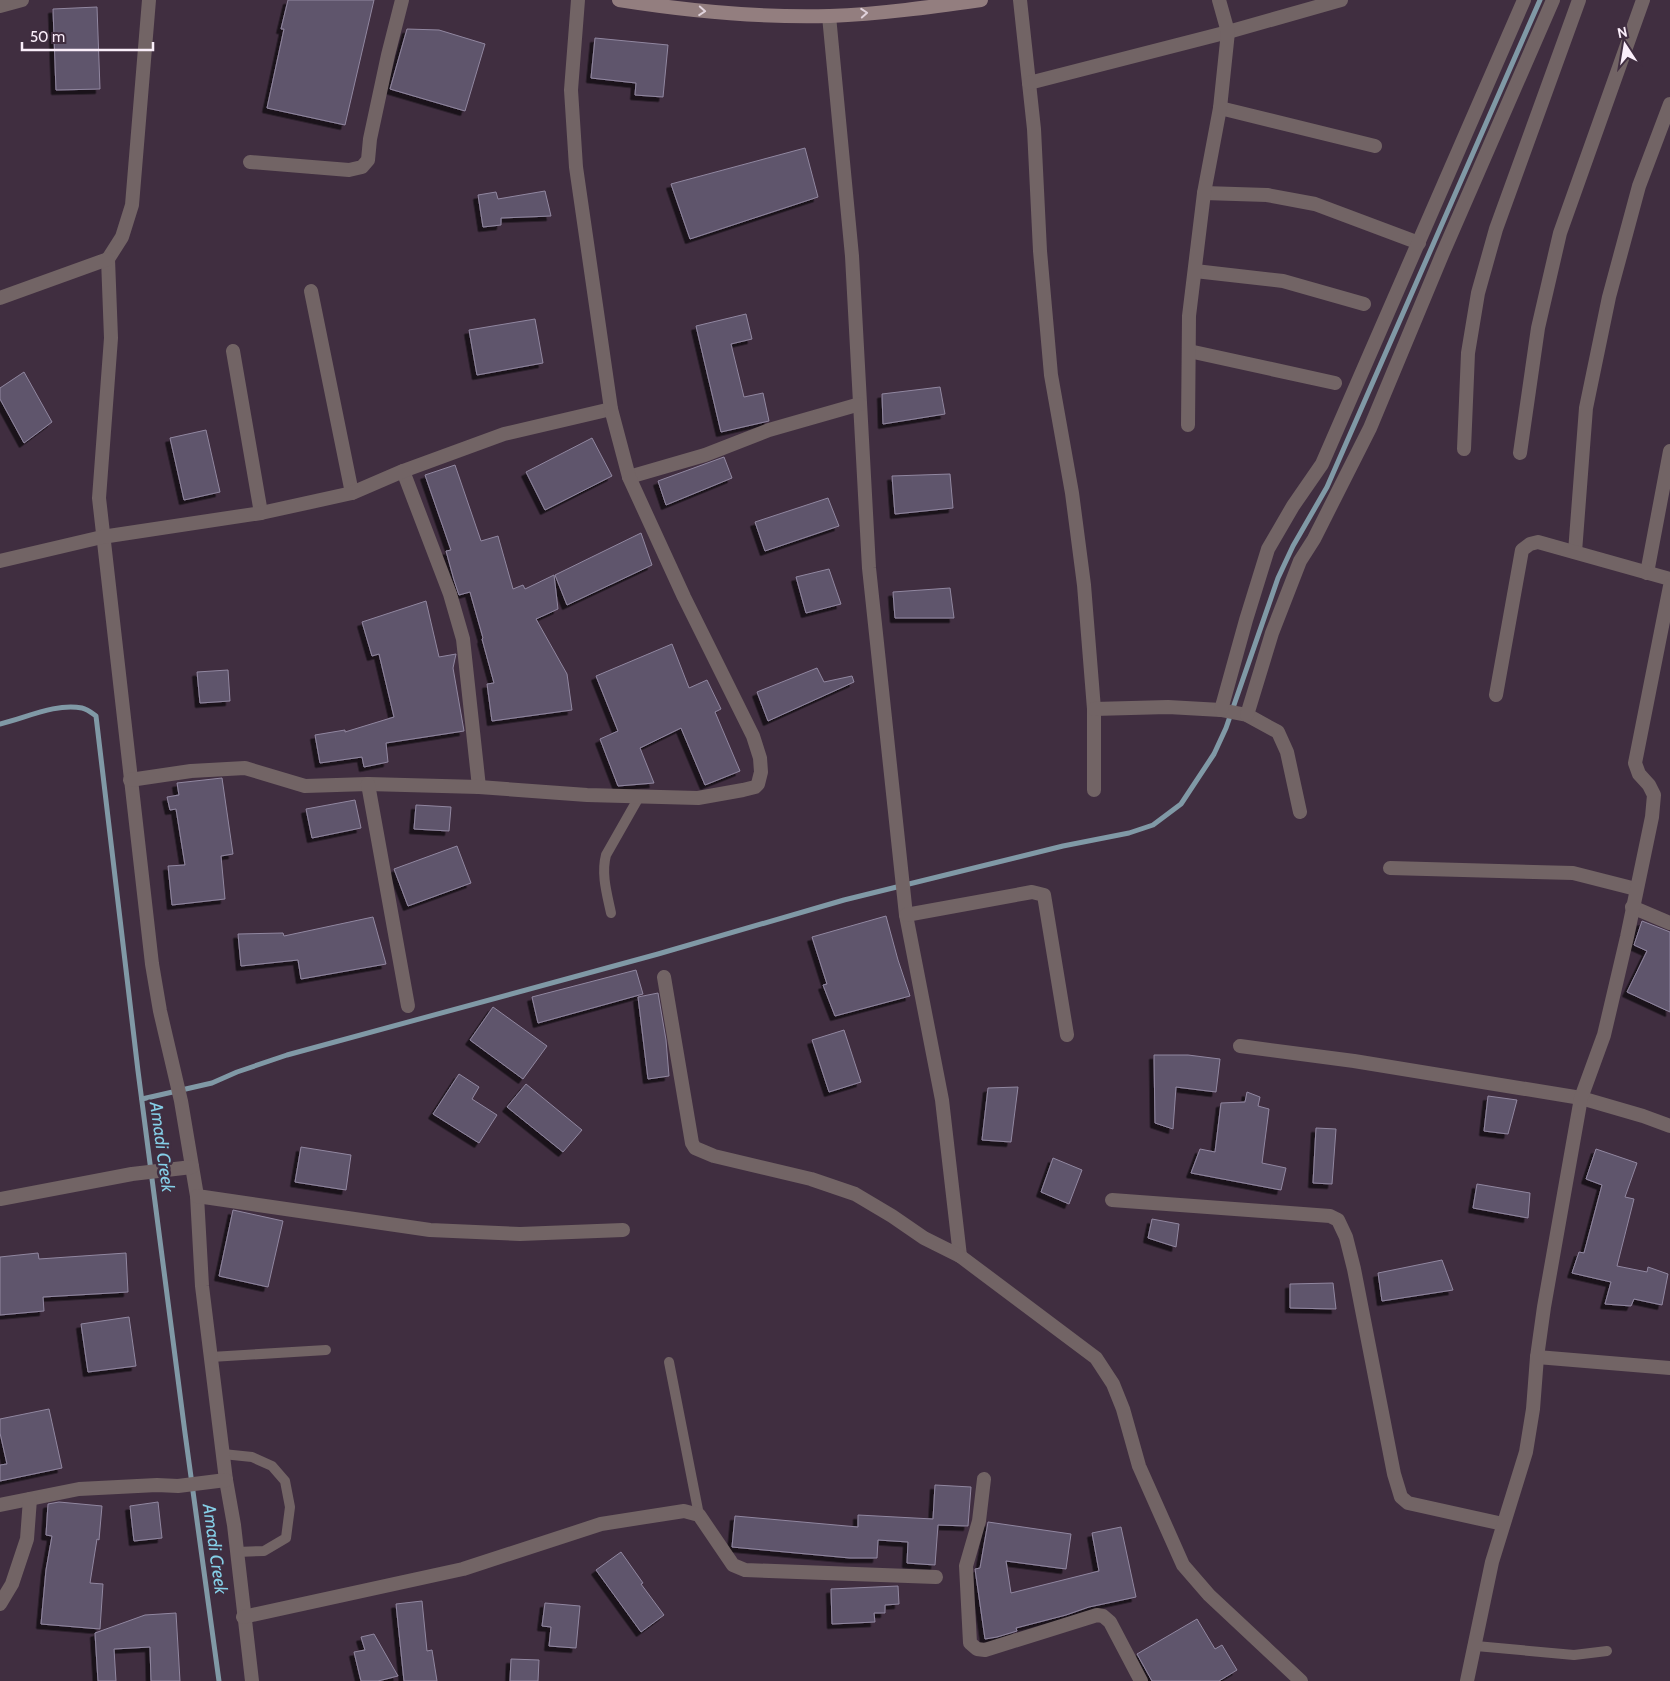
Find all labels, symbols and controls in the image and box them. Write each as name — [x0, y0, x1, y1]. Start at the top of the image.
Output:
one-way arrow — [698, 5, 706, 16]
one-way arrow — [860, 8, 868, 19]
scale bar — [22, 20, 154, 52]
north arrow — [1600, 20, 1650, 70]
text: N — [1616, 22, 1629, 42]
text: 50 m — [30, 28, 65, 46]
water label: Amadi Creek — [145, 1099, 179, 1195]
water label: Amadi Creek — [198, 1501, 232, 1597]

